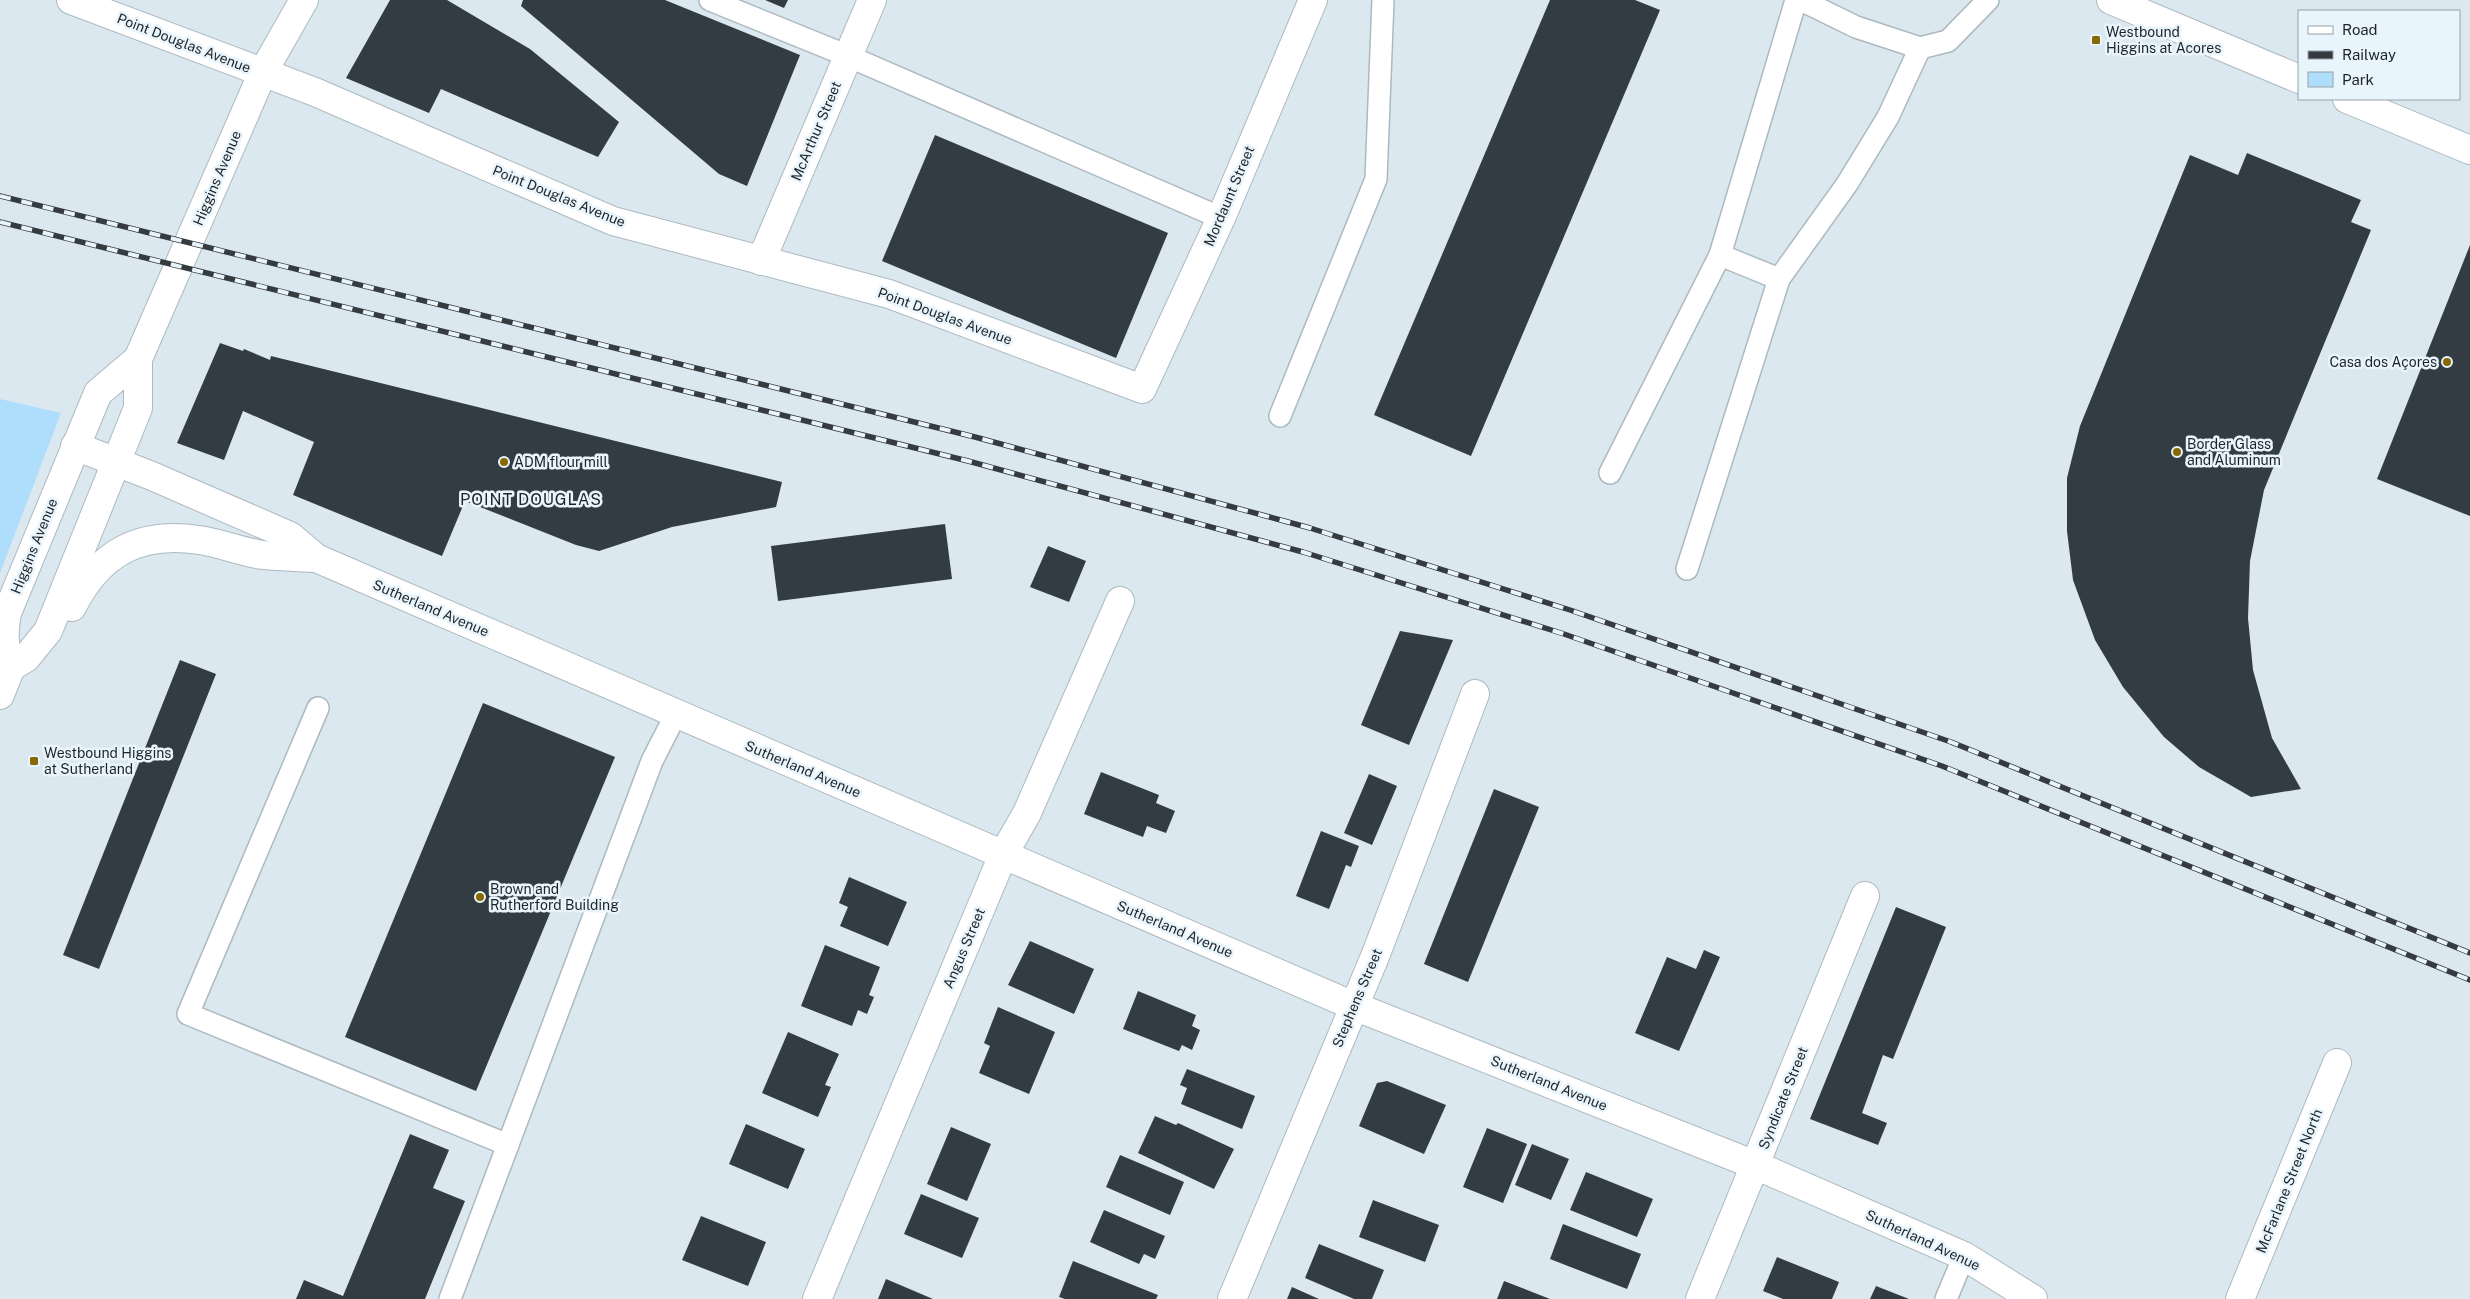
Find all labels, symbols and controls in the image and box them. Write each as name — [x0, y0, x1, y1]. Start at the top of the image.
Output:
street label: Point Douglas Avenue — [115, 10, 253, 76]
legend — [2298, 10, 2460, 100]
text: Road — [2342, 21, 2378, 38]
place label: Westbound Higgins at Acores — [2106, 24, 2221, 56]
marker: Westbound Higgins at Acores — [2090, 34, 2102, 46]
text: Railway — [2342, 46, 2396, 63]
text: Park — [2342, 71, 2374, 88]
street label: McArthur Street — [788, 79, 844, 183]
street label: Higgins Avenue — [190, 128, 244, 228]
street label: Mordaunt Street — [1201, 143, 1257, 249]
street label: Point Douglas Avenue — [490, 162, 628, 230]
street label: Point Douglas Avenue — [876, 284, 1014, 348]
place label: Casa dos Açores — [2329, 354, 2437, 370]
marker: Casa dos Açores — [2441, 356, 2453, 368]
place label: Border Glass and Aluminum — [2187, 436, 2281, 468]
marker: Border Glass and Aluminum — [2171, 446, 2183, 458]
place label: ADM flour mill — [514, 454, 608, 470]
marker: ADM flour mill — [498, 456, 510, 468]
district label: POINT DOUGLAS — [460, 490, 602, 509]
street label: Higgins Avenue — [8, 496, 60, 596]
street label: Sutherland Avenue — [371, 576, 491, 640]
street label: Sutherland Avenue — [743, 737, 863, 801]
place label: Westbound Higgins at Sutherland — [44, 745, 171, 777]
marker: Westbound Higgins at Sutherland — [28, 755, 40, 767]
place label: Brown and Rutherford Building — [490, 881, 619, 913]
marker: Brown and Rutherford Building — [474, 891, 486, 903]
street label: Sutherland Avenue — [1115, 897, 1235, 961]
street label: Angus Street — [940, 905, 988, 991]
street label: Stephens Street — [1329, 946, 1385, 1050]
street label: Syndicate Street — [1755, 1044, 1811, 1152]
street label: Sutherland Avenue — [1488, 1052, 1610, 1114]
street label: McFarlane Street North — [2253, 1107, 2325, 1255]
street label: Sutherland Avenue — [1863, 1206, 1983, 1274]

